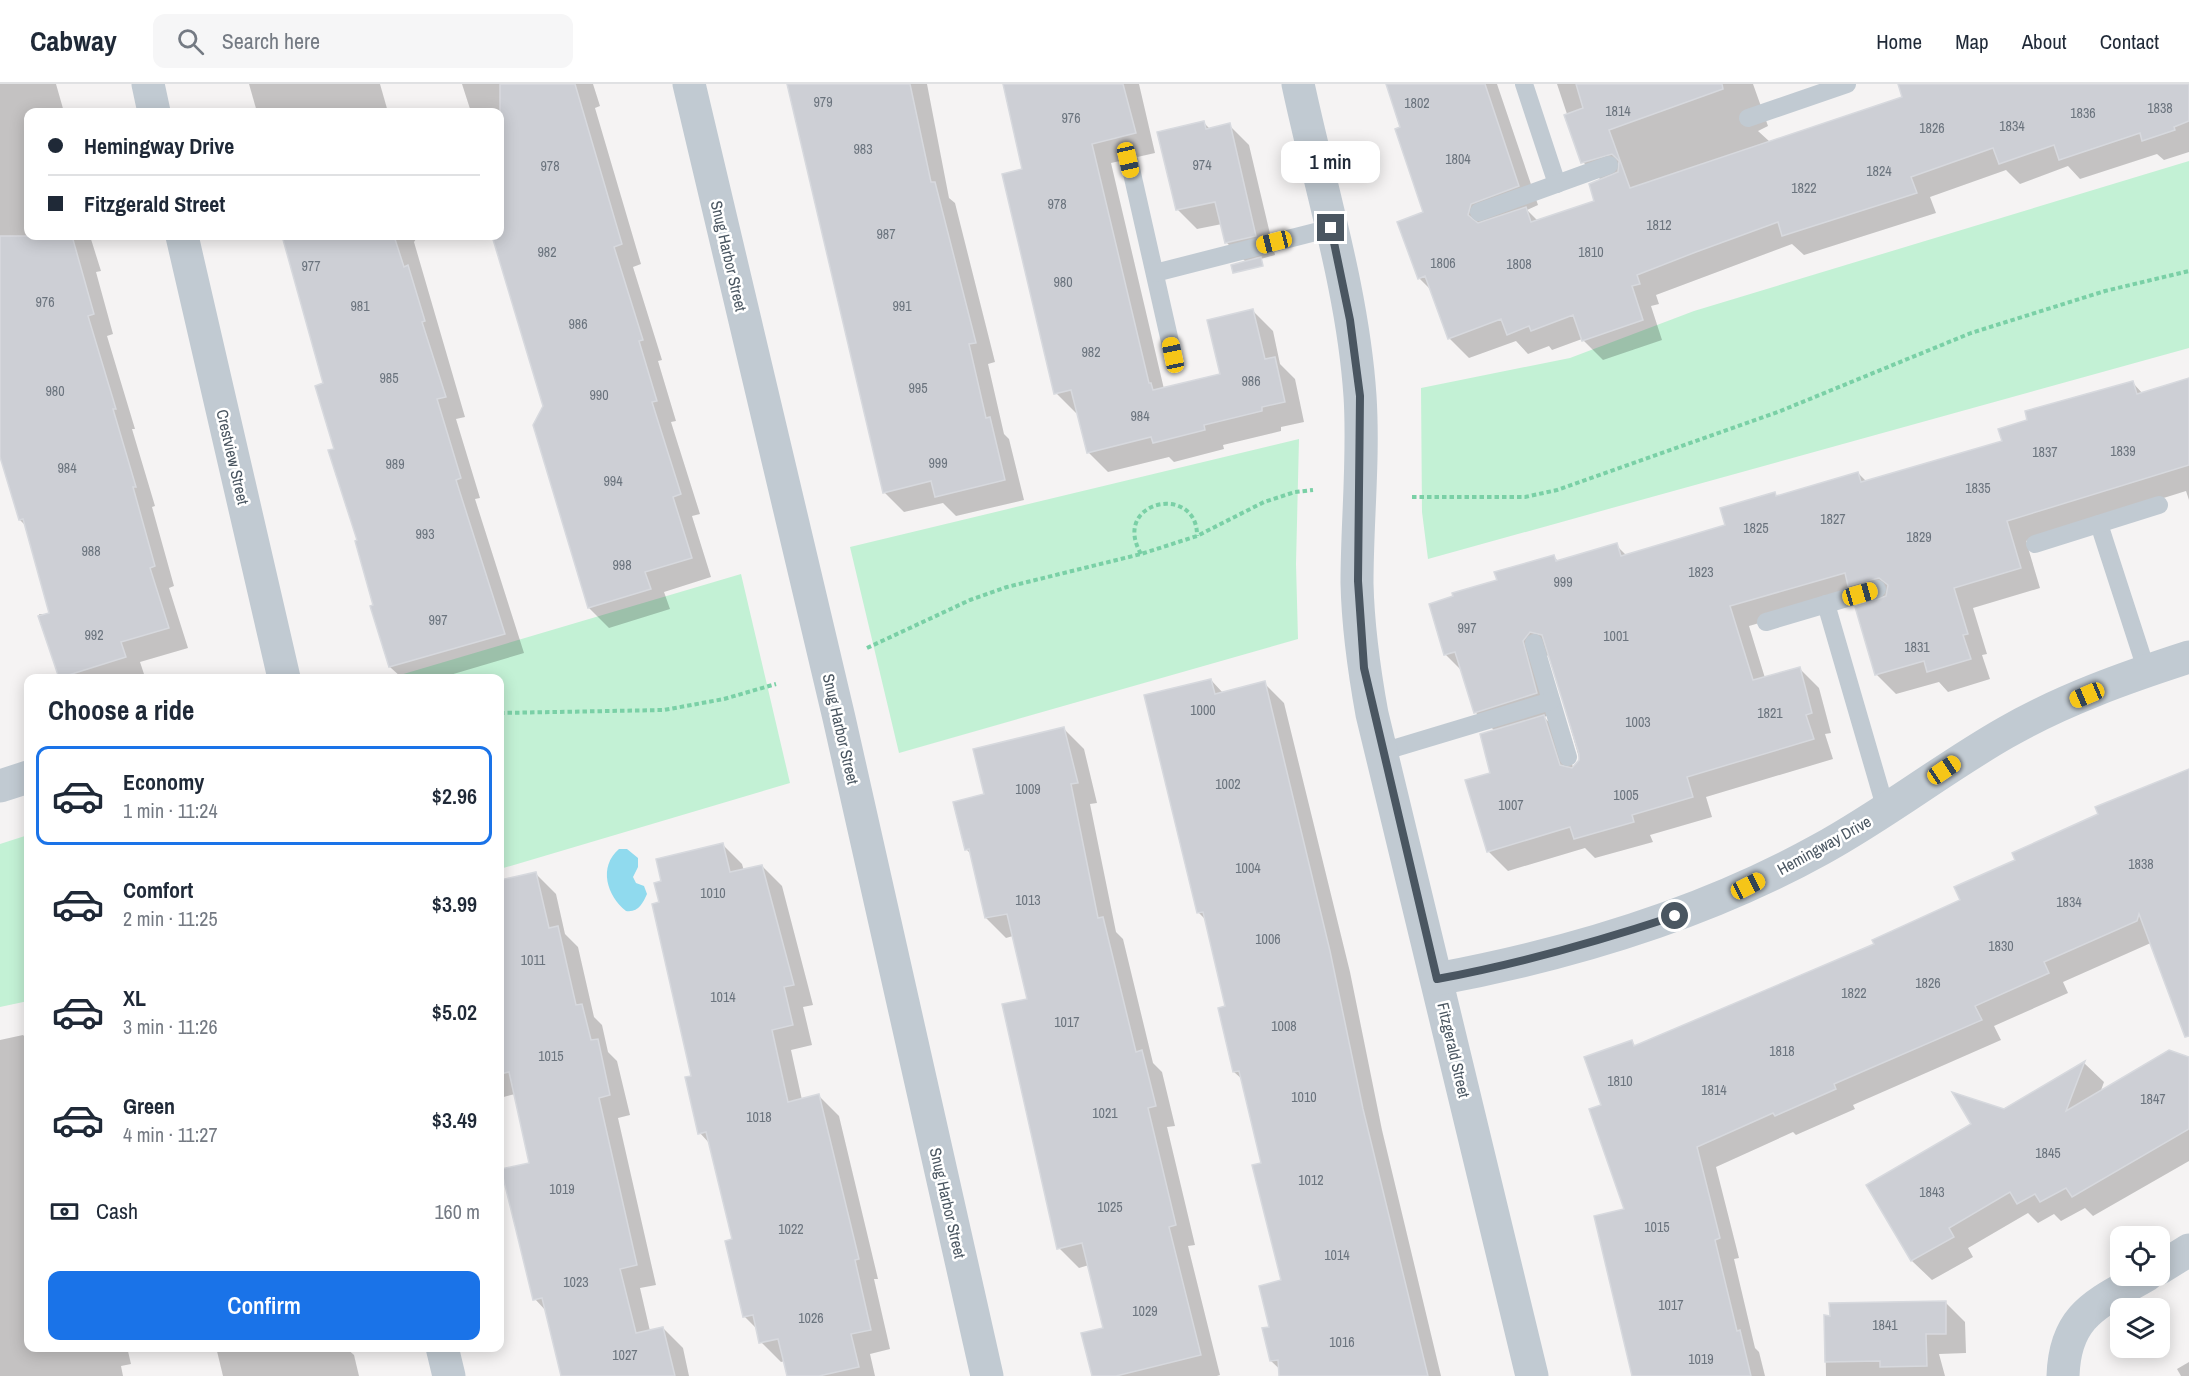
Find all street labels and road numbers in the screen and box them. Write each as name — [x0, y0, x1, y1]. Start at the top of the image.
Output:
street label: Snug Harbor Street — [706, 198, 753, 314]
street label: Crestview Street — [211, 407, 255, 507]
street label: Snug Harbor Street — [818, 671, 865, 787]
street label: Hemingway Drive — [1773, 810, 1875, 880]
street label: Fitzgerald Street — [1432, 1000, 1476, 1100]
street label: Snug Harbor Street — [925, 1145, 972, 1261]

